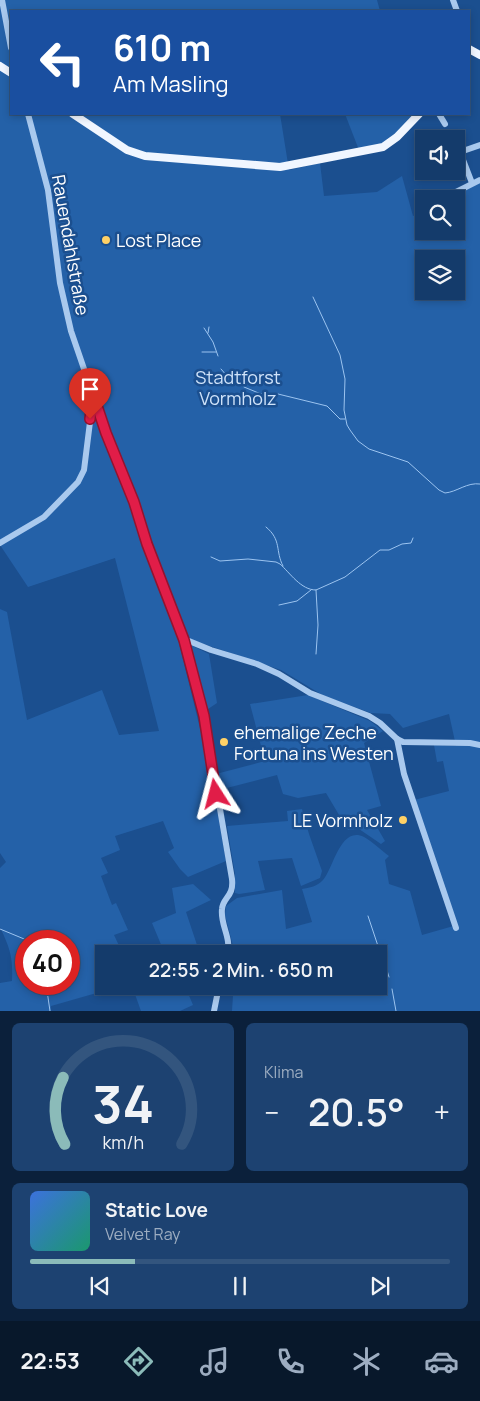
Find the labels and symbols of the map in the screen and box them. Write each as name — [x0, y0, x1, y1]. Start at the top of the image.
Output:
street label: Rauendahlstraße — [47, 173, 95, 317]
place label: Lost Place — [116, 228, 201, 252]
marker: Lost Place — [100, 234, 112, 246]
park label: Stadtforst Vormholz — [195, 365, 281, 410]
pin — [69, 368, 111, 419]
place label: ehemalige Zeche Fortuna ins Westen — [234, 720, 394, 765]
marker: ehemalige Zeche Fortuna ins Westen — [218, 736, 230, 748]
position arrow — [189, 767, 241, 819]
place label: LE Vormholz — [293, 808, 393, 832]
marker: LE Vormholz — [397, 814, 409, 826]
speed limit sign: 40 — [15, 930, 80, 995]

